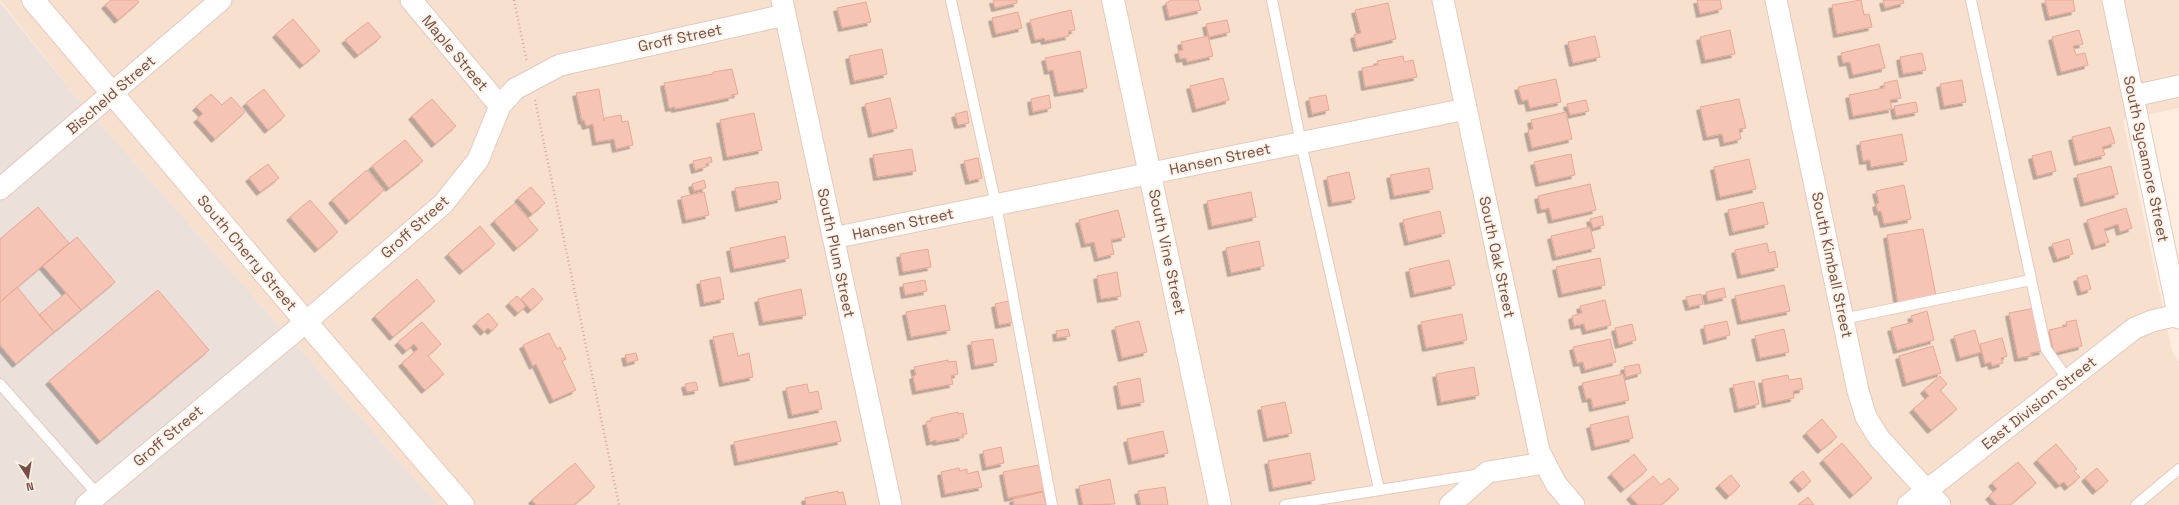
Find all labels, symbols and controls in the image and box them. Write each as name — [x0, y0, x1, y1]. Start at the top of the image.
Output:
street label: Maple Street — [418, 11, 493, 95]
street label: Groff Street — [636, 19, 724, 56]
street label: Bischeld Street — [62, 51, 159, 138]
street label: South Sycamore Street — [2120, 74, 2173, 244]
street label: Hansen Street — [1167, 138, 1273, 179]
street label: South Plum Street — [813, 186, 860, 320]
street label: South Vine Street — [1145, 187, 1190, 317]
street label: South Kimball Street — [1808, 190, 1857, 340]
street label: South Cherry Street — [193, 191, 301, 315]
street label: Groff Street — [377, 191, 453, 262]
street label: South Oak Street — [1475, 194, 1520, 320]
street label: Hansen Street — [850, 203, 956, 244]
street label: East Division Street — [1977, 352, 2100, 453]
street label: Groff Street — [129, 401, 207, 470]
north arrow — [8, 457, 48, 497]
text: N — [25, 479, 35, 494]

